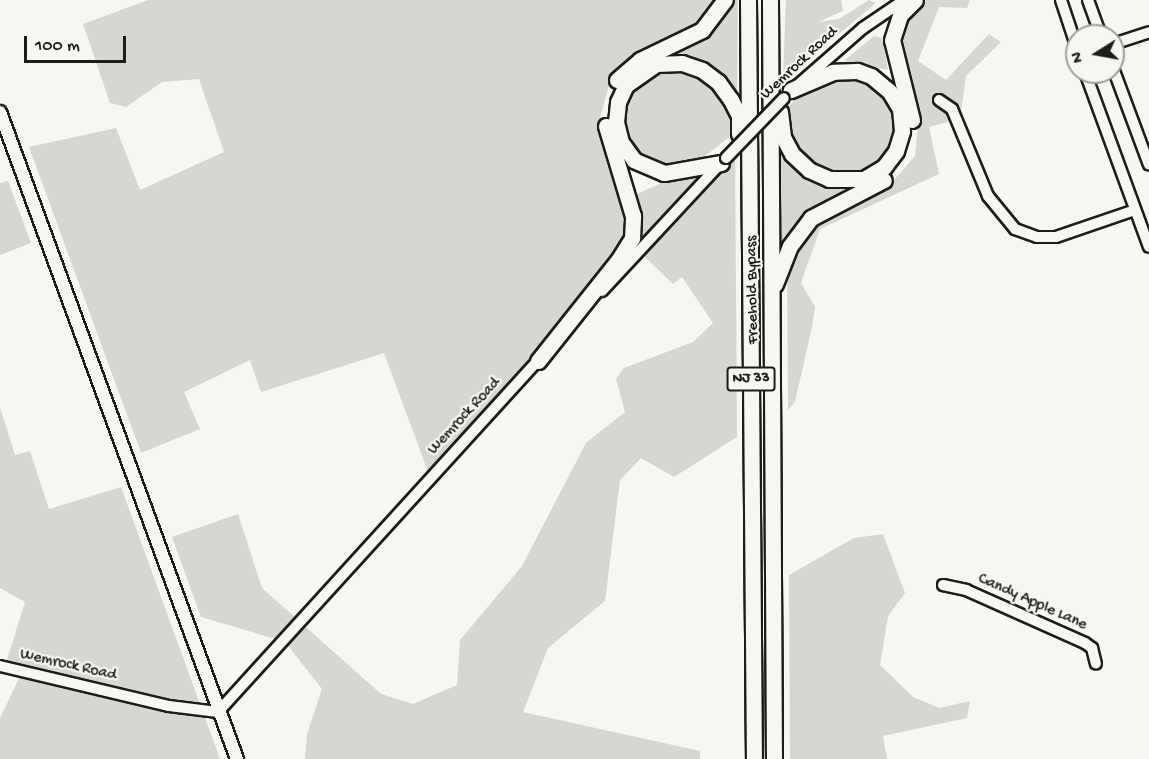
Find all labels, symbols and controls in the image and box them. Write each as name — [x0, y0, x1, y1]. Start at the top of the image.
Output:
street label: Wemrock Road — [757, 23, 843, 105]
scale bar — [27, 24, 129, 62]
north arrow — [1065, 24, 1125, 84]
text: 100 m — [35, 36, 80, 57]
text: N — [1068, 50, 1089, 64]
street label: Freehold Bypass — [743, 236, 765, 344]
road number: NJ 33 — [726, 367, 777, 391]
street label: Wemrock Road — [424, 374, 506, 460]
street label: Candy Apple Lane — [974, 570, 1090, 636]
street label: Wemrock Road — [18, 646, 118, 686]

